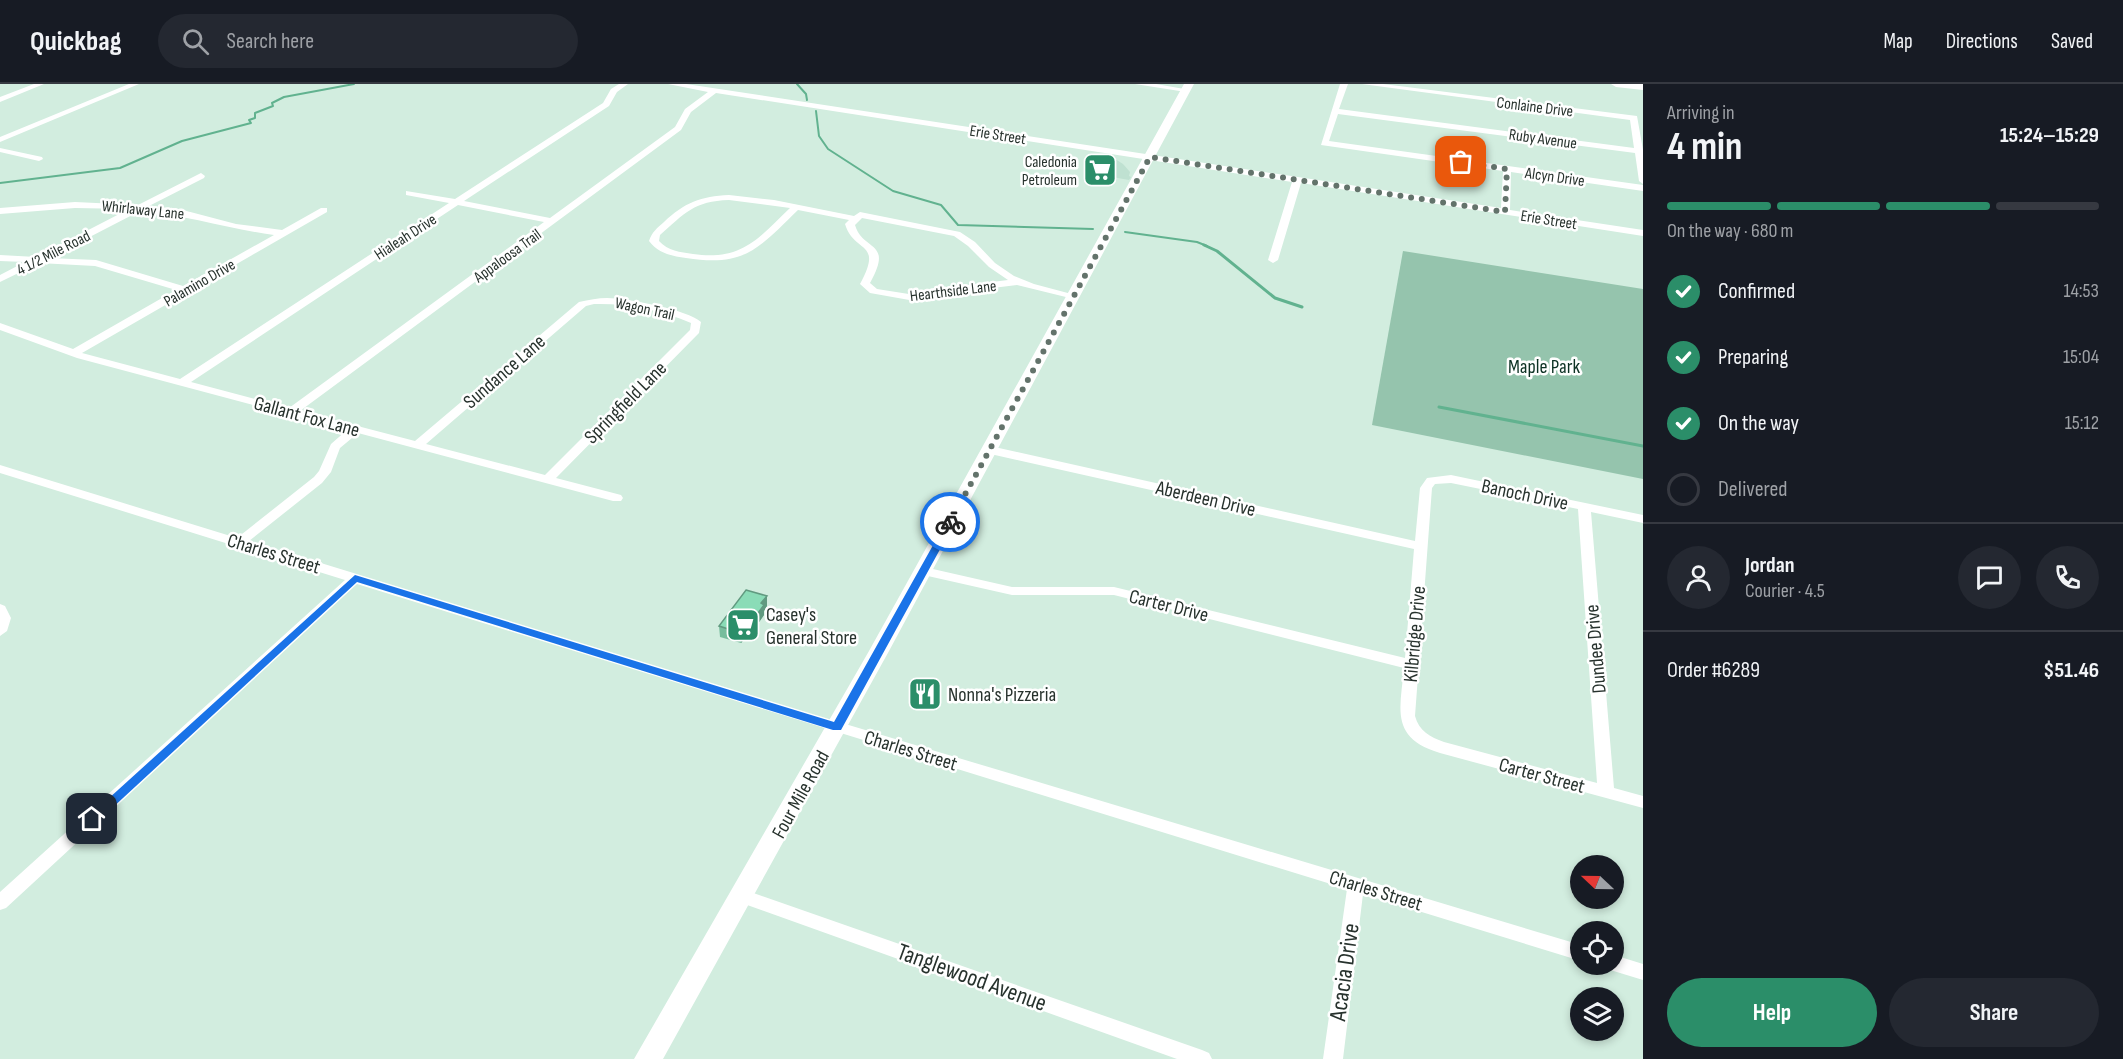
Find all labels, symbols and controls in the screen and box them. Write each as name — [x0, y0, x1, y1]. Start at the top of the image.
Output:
search box — [158, 14, 578, 68]
text: Quickbag — [30, 25, 122, 58]
icon: search — [179, 25, 212, 58]
text: Search here — [227, 28, 314, 55]
text: Map — [1883, 29, 1913, 54]
text: Directions — [1946, 29, 2018, 54]
text: Saved — [2051, 29, 2093, 54]
street label: Conlaine Drive — [1495, 93, 1574, 122]
text: Arriving in — [1667, 101, 1735, 125]
street label: Erie Street — [968, 122, 1027, 149]
text: 15:24–15:29 — [2000, 122, 2099, 149]
text: 4 min — [1667, 124, 1742, 171]
street label: Ruby Avenue — [1508, 125, 1578, 154]
pin — [1435, 136, 1486, 187]
icon: bag — [1444, 145, 1477, 178]
supermarket icon: Caledonia Petroleum — [1082, 152, 1118, 188]
place label: Caledonia Petroleum — [1022, 153, 1077, 190]
street label: Alcyn Drive — [1523, 164, 1586, 191]
street label: Whirlaway Lane — [101, 197, 185, 224]
street label: Erie Street — [1519, 207, 1578, 234]
street label: Hialeah Drive — [371, 210, 440, 264]
text: On the way · 680 m — [1667, 219, 1793, 243]
street label: Appaloosa Trail — [470, 225, 545, 288]
street label: 4 1/2 Mile Road — [14, 227, 94, 280]
street label: Palamino Drive — [161, 255, 239, 311]
icon: check — [1667, 275, 1700, 308]
street label: Hearthside Lane — [909, 277, 998, 306]
text: Confirmed — [1718, 278, 1795, 305]
text: 14:53 — [2063, 279, 2099, 303]
street label: Wagon Trail — [613, 294, 676, 325]
street label: Sundance Lane — [459, 330, 551, 414]
icon: check — [1667, 341, 1700, 374]
text: Preparing — [1718, 344, 1788, 371]
text: 15:04 — [2063, 345, 2099, 369]
park label: Maple Park — [1508, 355, 1580, 379]
street label: Springfield Lane — [580, 357, 672, 449]
street label: Gallant Fox Lane — [251, 391, 362, 443]
icon: check — [1667, 407, 1700, 440]
text: On the way — [1718, 410, 1799, 437]
text: 15:12 — [2065, 411, 2099, 435]
street label: Banoch Drive — [1479, 474, 1570, 516]
street label: Aberdeen Drive — [1153, 476, 1258, 522]
text: Delivered — [1718, 476, 1787, 503]
courier — [920, 492, 980, 552]
icon: bike — [934, 506, 967, 539]
street label: Charles Street — [224, 528, 323, 579]
button: person — [1667, 546, 1730, 609]
button: chat — [1958, 546, 2021, 609]
button: phone — [2036, 546, 2099, 609]
text: Jordan — [1745, 552, 1794, 579]
text: Courier · 4.5 — [1745, 579, 1825, 603]
street label: Carter Drive — [1127, 585, 1211, 627]
street label: Kilbridge Drive — [1399, 585, 1431, 683]
place label: Casey's General Store — [766, 603, 857, 650]
street label: Dundee Drive — [1580, 603, 1612, 694]
supermarket icon: Casey's General Store — [725, 607, 761, 643]
text: Order #6289 — [1667, 657, 1760, 684]
text: $51.46 — [2043, 657, 2099, 684]
restaurant icon: Nonna's Pizzeria — [907, 676, 943, 712]
place label: Nonna's Pizzeria — [948, 683, 1056, 707]
street label: Charles Street — [861, 725, 960, 776]
street label: Four Mile Road — [767, 746, 835, 843]
street label: Carter Street — [1496, 753, 1587, 799]
pin — [66, 793, 117, 844]
icon: home — [75, 802, 108, 835]
north arrow — [1570, 855, 1624, 909]
map controls — [1570, 855, 1624, 1041]
street label: Charles Street — [1326, 865, 1425, 916]
street label: Acacia Drive — [1323, 921, 1366, 1024]
button: locate — [1570, 921, 1624, 975]
street label: Tanglewood Avenue — [893, 937, 1051, 1018]
button: Help — [1667, 978, 1877, 1047]
button: Share — [1889, 978, 2099, 1047]
button: layers — [1570, 987, 1624, 1041]

